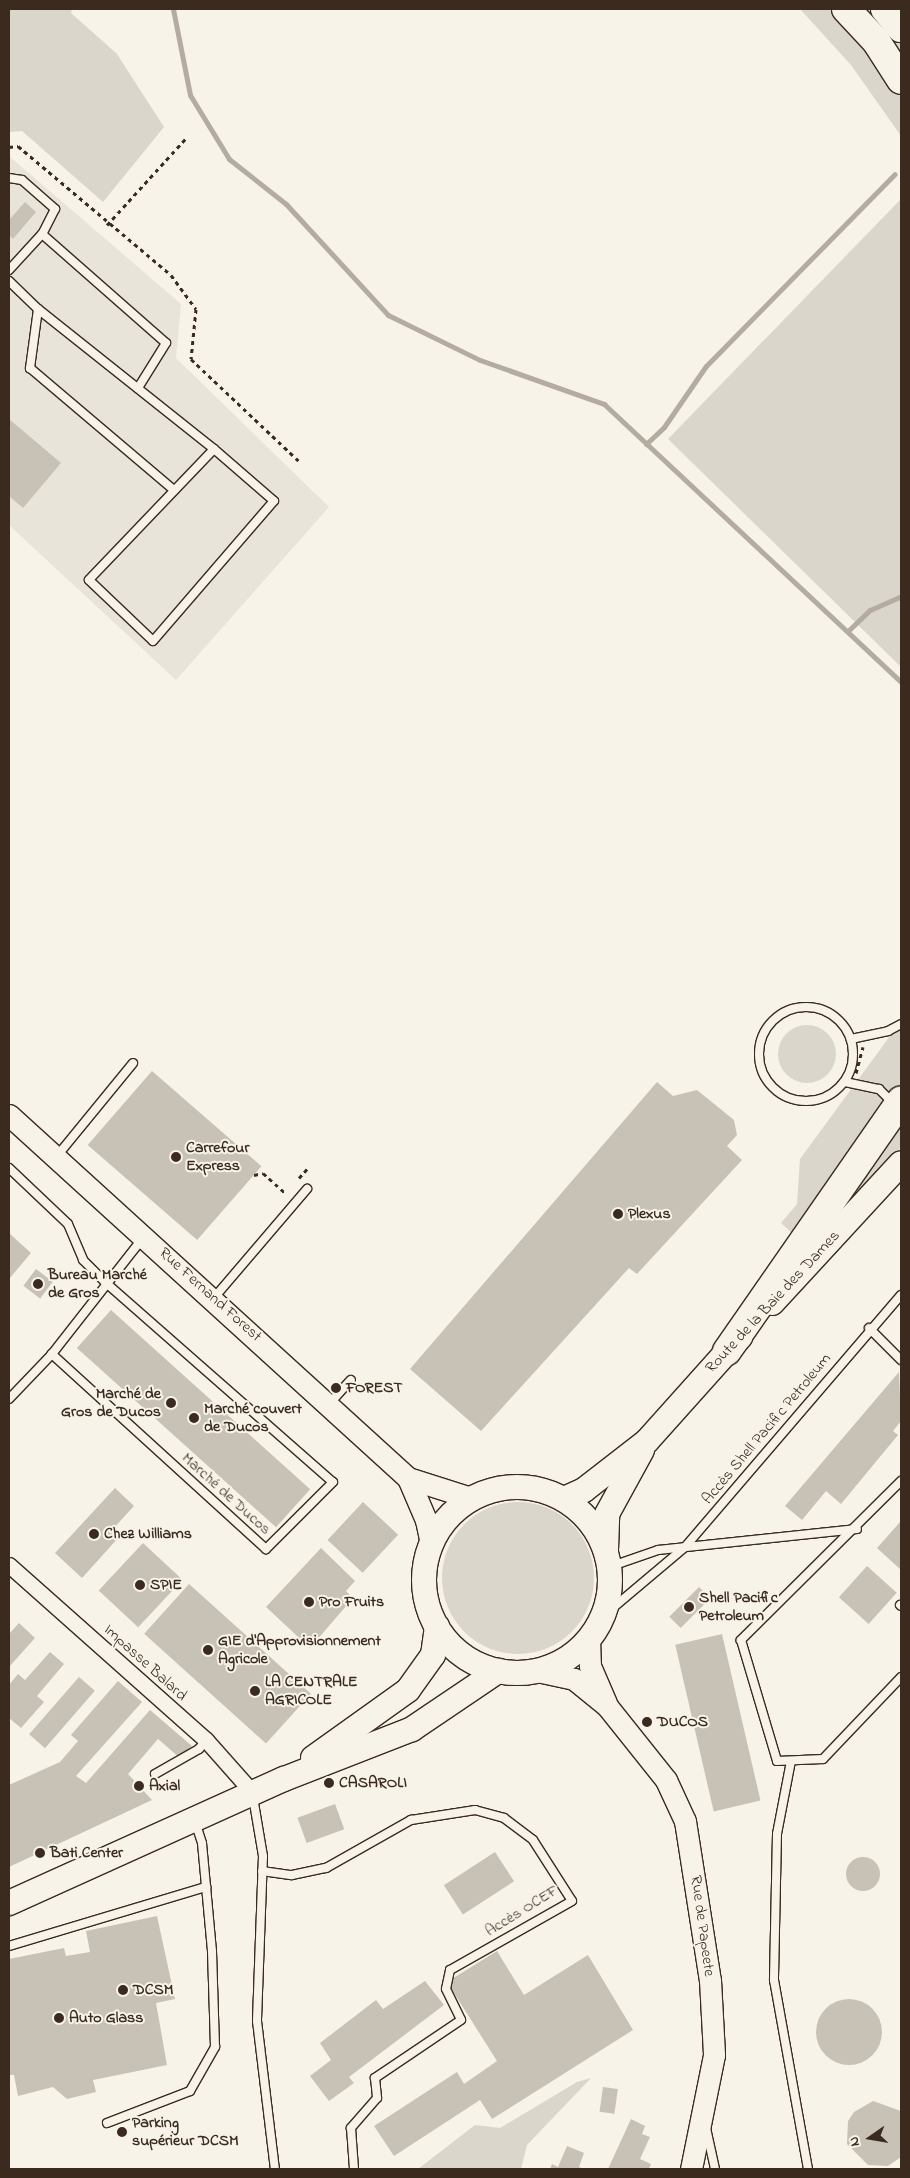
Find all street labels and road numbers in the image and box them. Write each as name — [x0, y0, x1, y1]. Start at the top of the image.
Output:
street label: Route de la Baie des Dames — [702, 1227, 844, 1377]
street label: Rue Fernand Forest — [155, 1244, 265, 1346]
street label: Accès Shell Pacific Petroleum — [698, 1350, 836, 1508]
street label: Marché de Ducos — [177, 1449, 275, 1539]
street label: Impasse Balard — [99, 1621, 191, 1705]
street label: Rue de Papeete — [685, 1874, 719, 1978]
street label: Accès OCEF — [482, 1881, 562, 1941]

